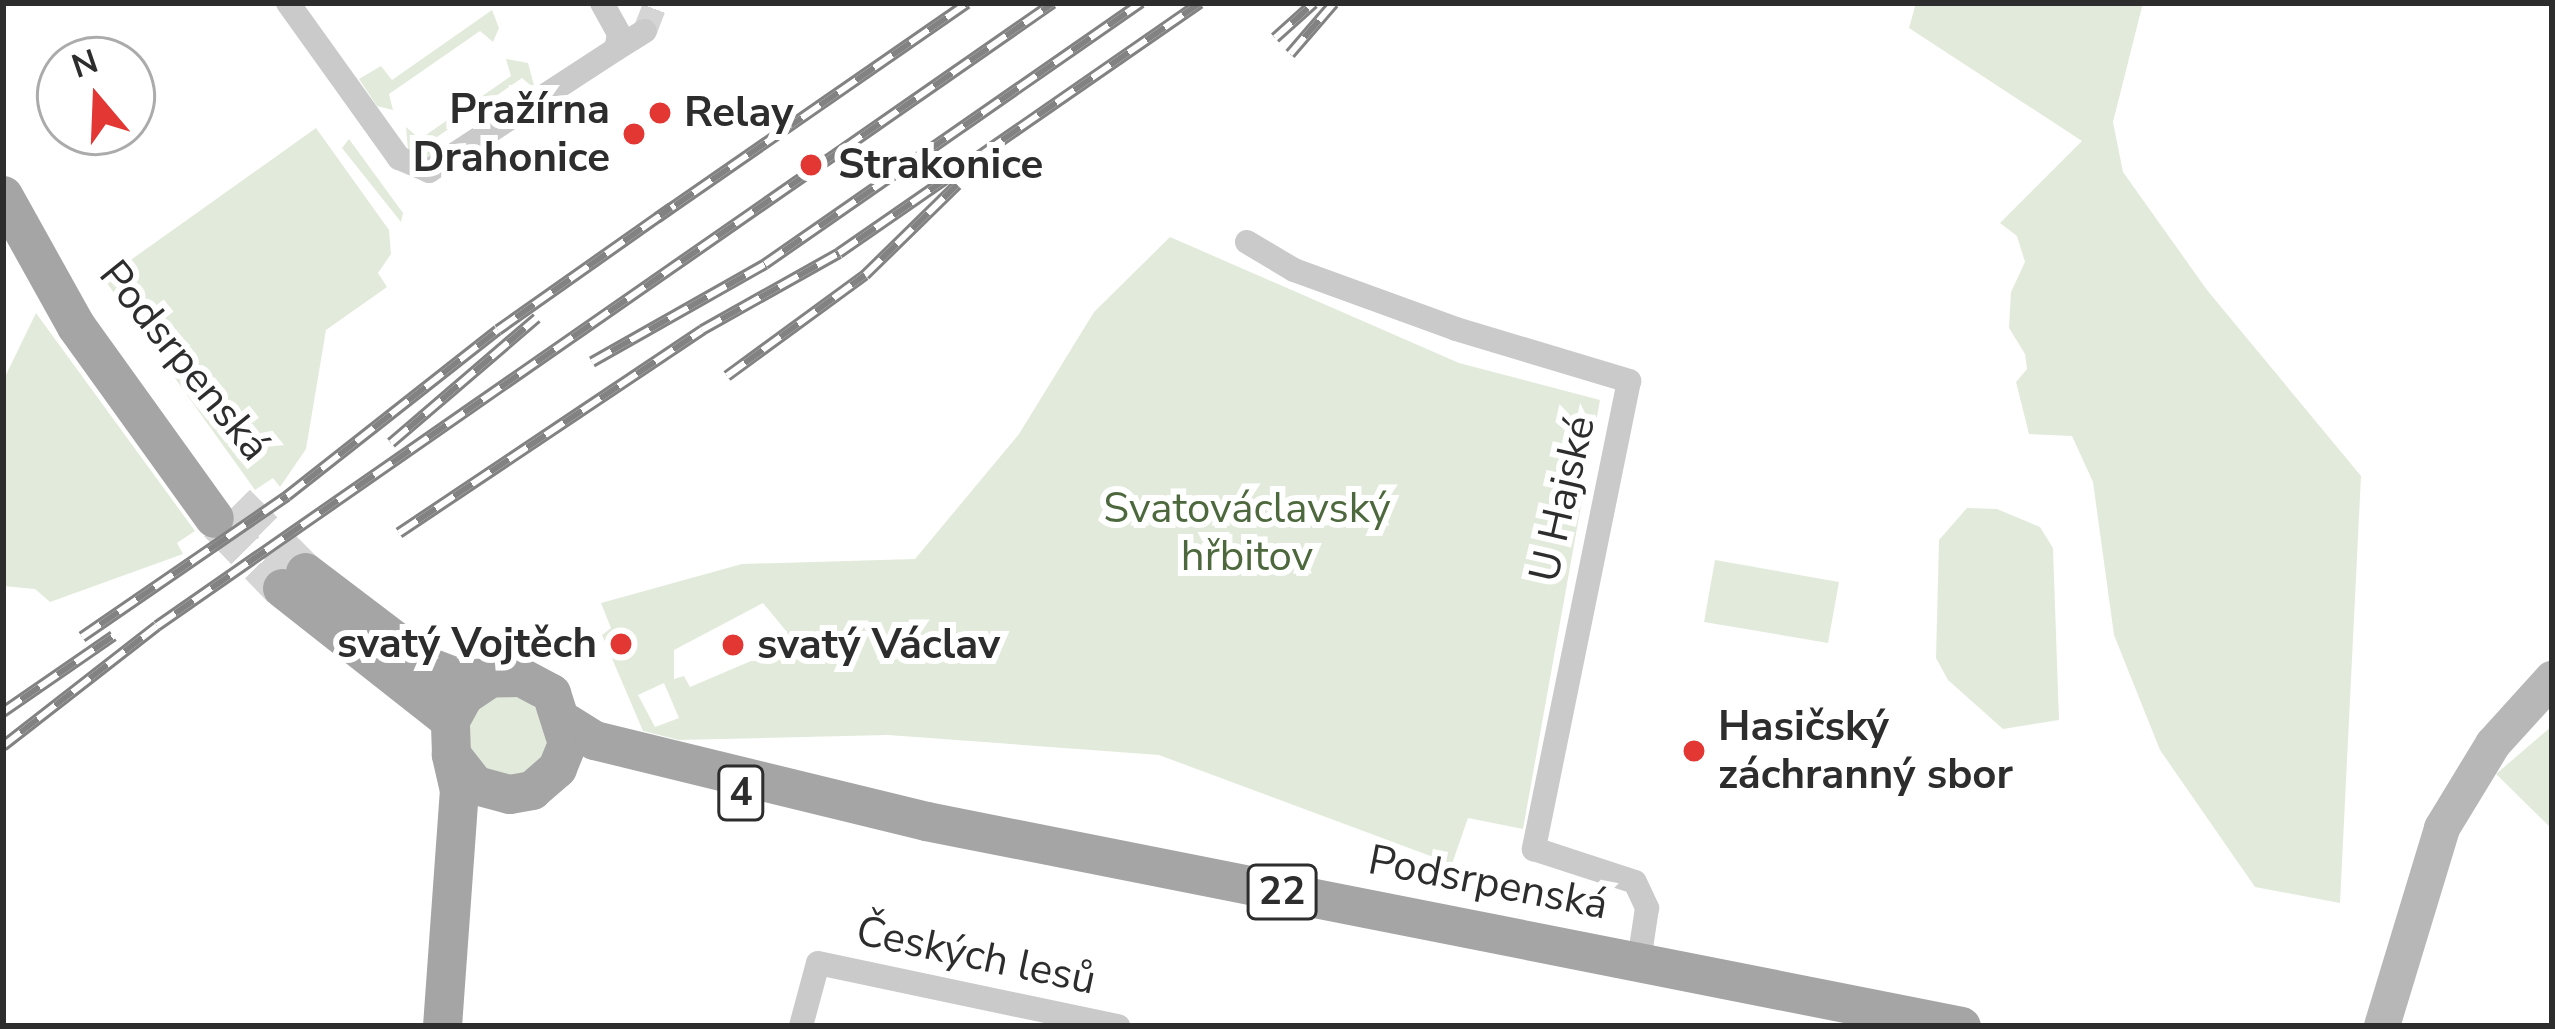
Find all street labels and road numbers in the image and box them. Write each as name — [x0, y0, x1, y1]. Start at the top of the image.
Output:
street label: Podsrpenská — [88, 251, 280, 471]
street label: U Hajské — [1519, 411, 1607, 587]
road number: 4 — [717, 760, 765, 826]
street label: Podsrpenská — [1364, 835, 1612, 931]
road number: 22 — [1246, 859, 1318, 925]
street label: Českých lesů — [852, 906, 1100, 1006]

